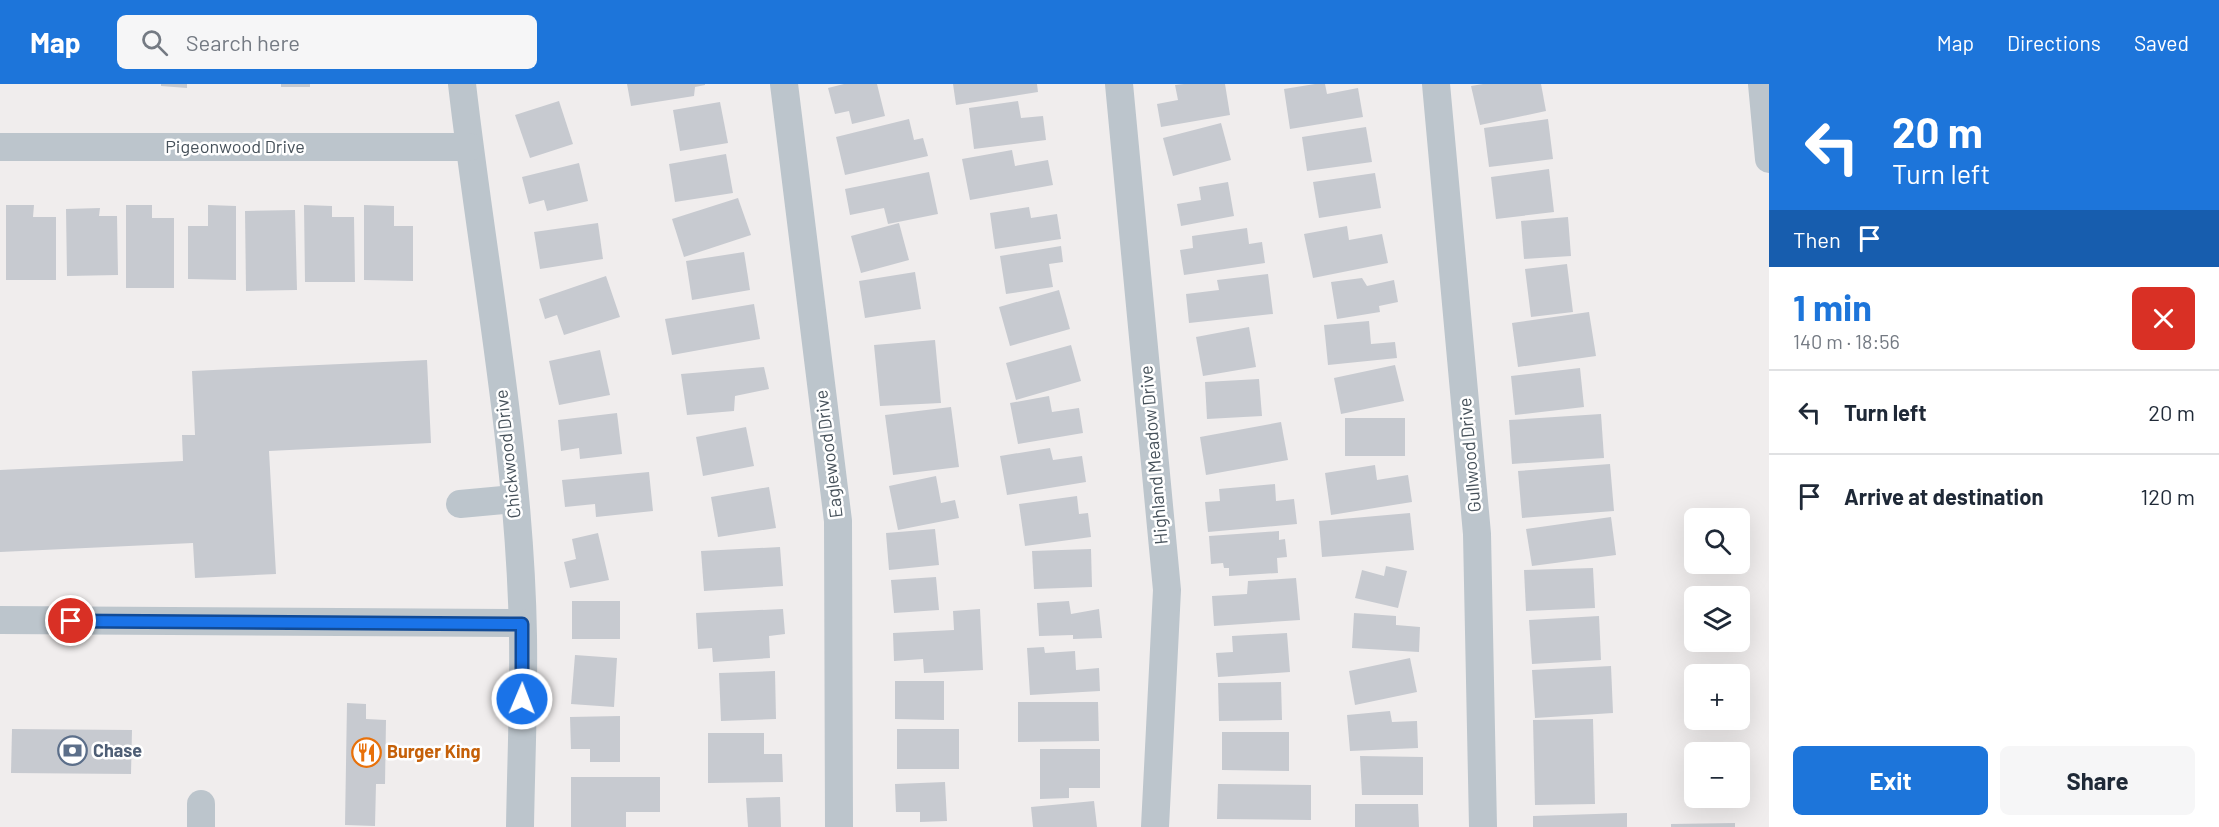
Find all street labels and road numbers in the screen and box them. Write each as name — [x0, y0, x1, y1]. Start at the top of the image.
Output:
street label: Pigeonwood Drive — [165, 135, 305, 157]
street label: Highland Meadow Drive — [1134, 365, 1172, 545]
street label: Chickwood Drive — [489, 389, 525, 520]
street label: Eaglewood Drive — [809, 389, 847, 520]
street label: Gullwood Drive — [1453, 397, 1485, 513]

